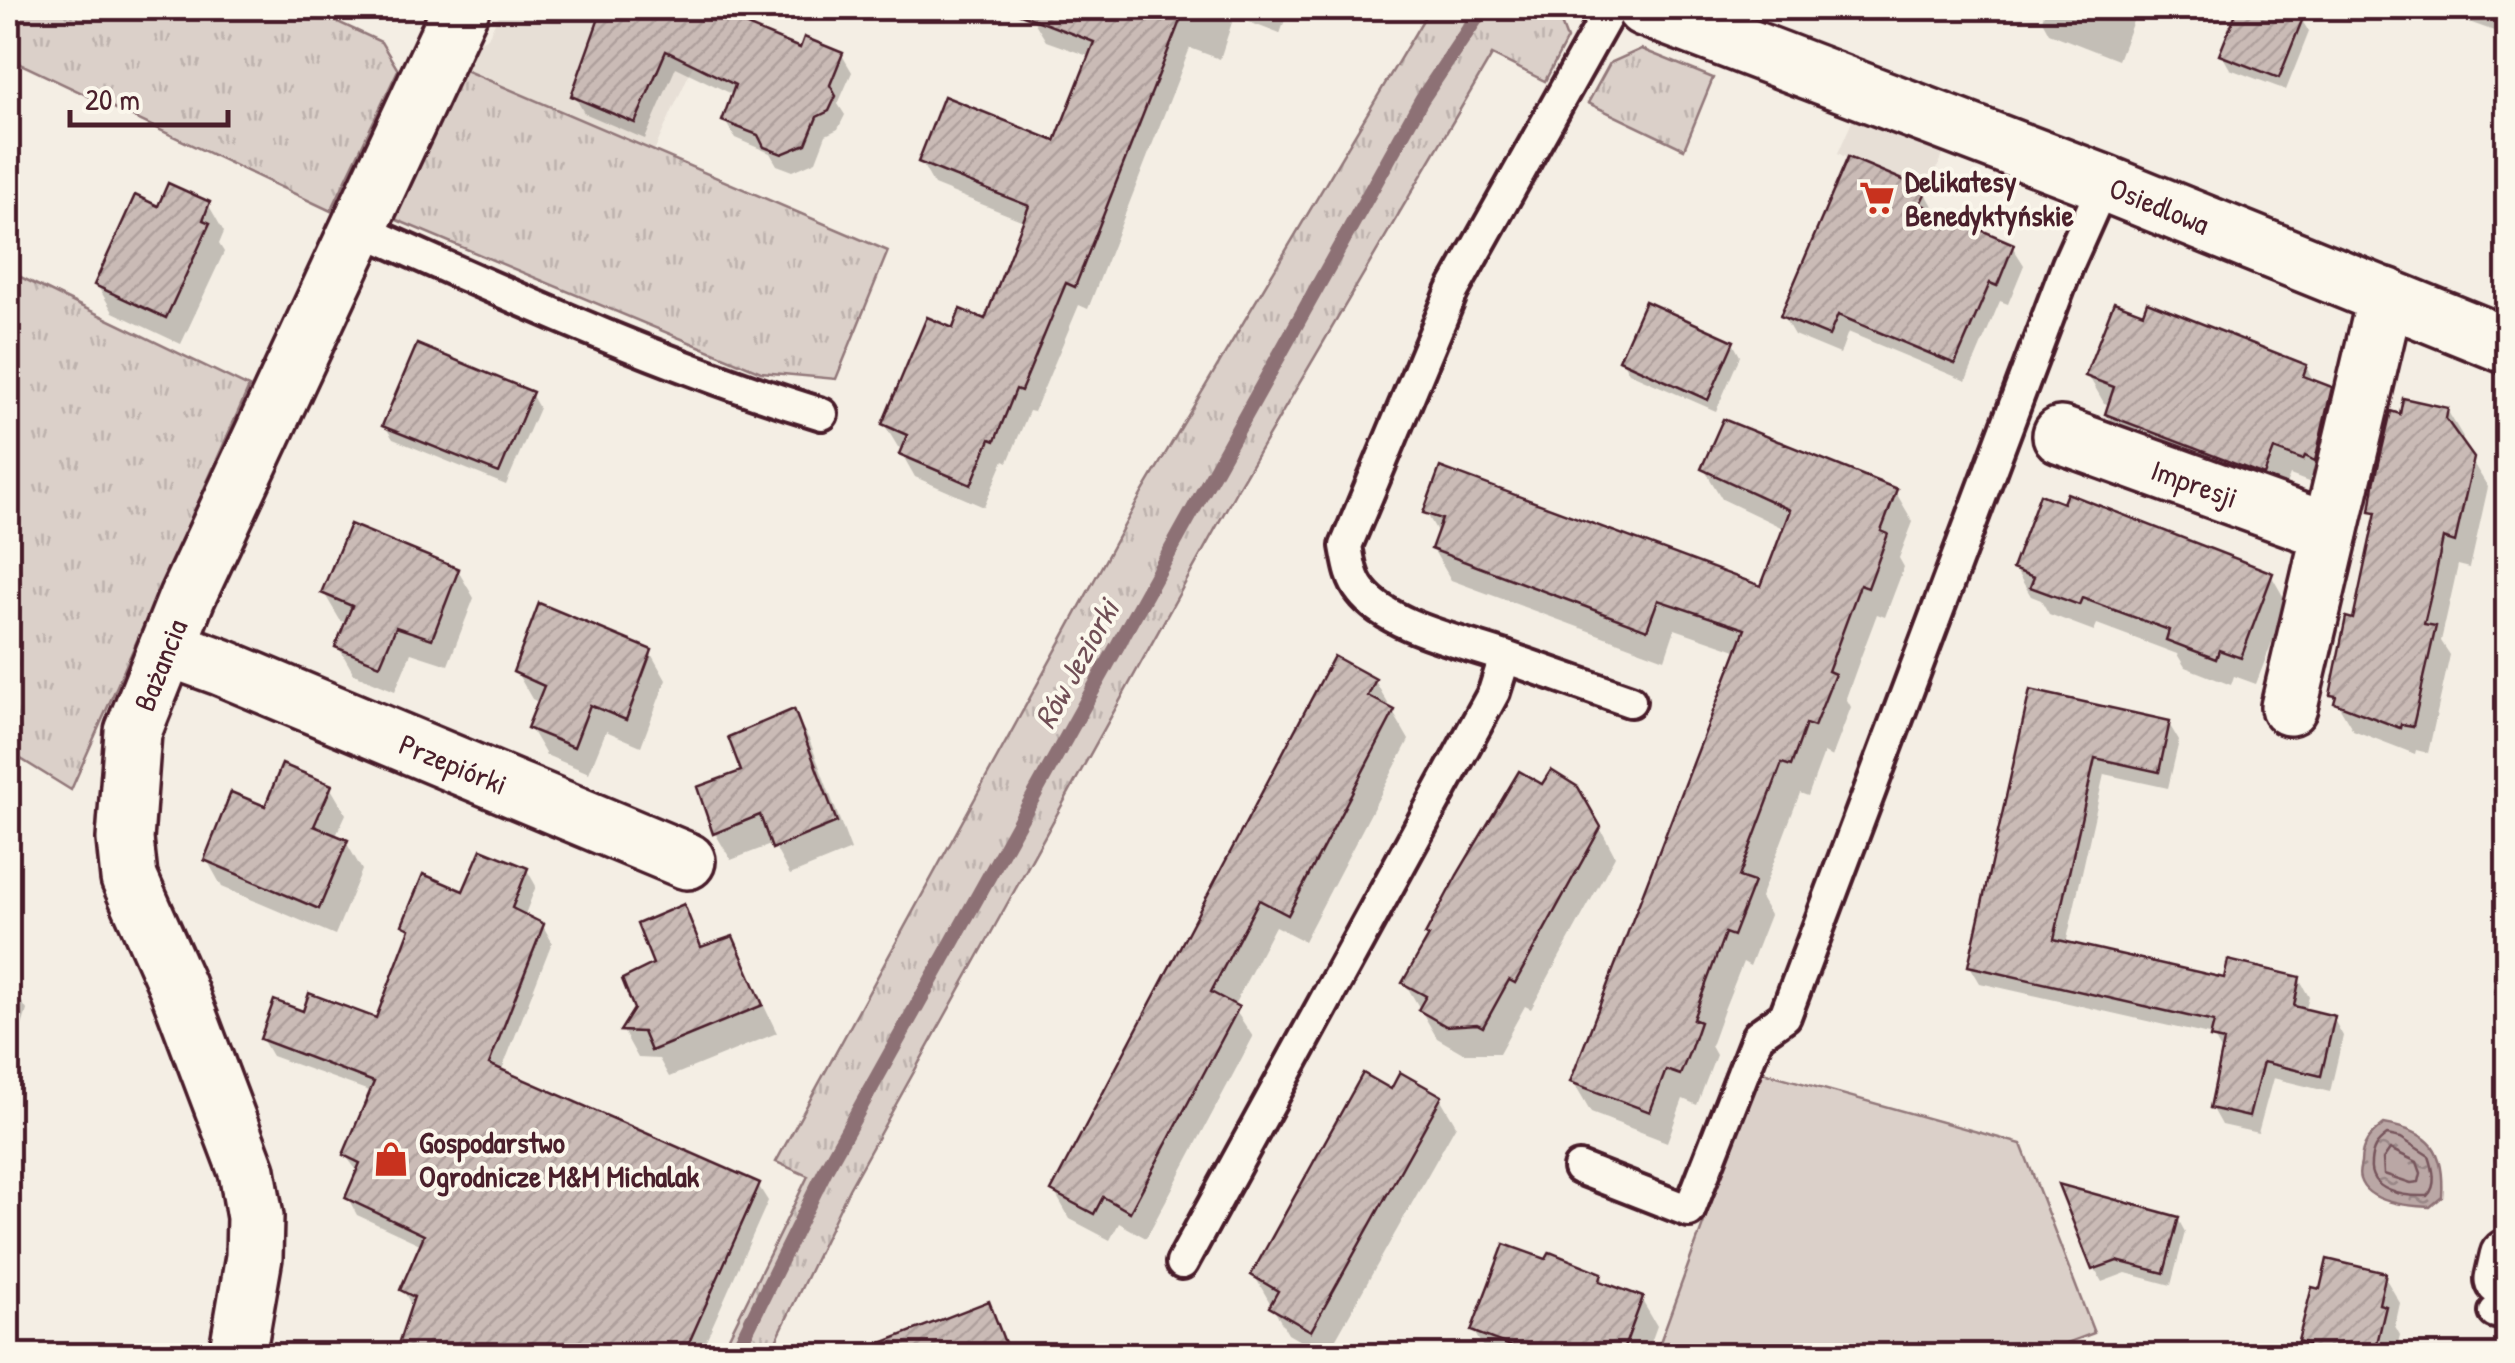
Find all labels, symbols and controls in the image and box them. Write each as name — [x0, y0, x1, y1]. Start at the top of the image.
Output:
scale bar — [70, 65, 228, 127]
text: 20 m — [85, 79, 140, 119]
place label: Delikatesy Benedyktyńskie — [1905, 161, 2074, 236]
street label: Osiedlowa — [2104, 167, 2216, 244]
supermarket icon: Delikatesy Benedyktyńskie — [1858, 179, 1896, 217]
street label: Impresji — [2146, 449, 2243, 517]
water label: Rów Jeziorki — [1023, 590, 1130, 736]
street label: Bażancia — [124, 613, 196, 716]
street label: Przepiórki — [393, 724, 513, 804]
place label: Gospodarstwo Ogrodnicze M&M Michalak — [419, 1122, 700, 1197]
shop icon: Gospodarstwo Ogrodnicze M&M Michalak — [372, 1140, 410, 1178]

